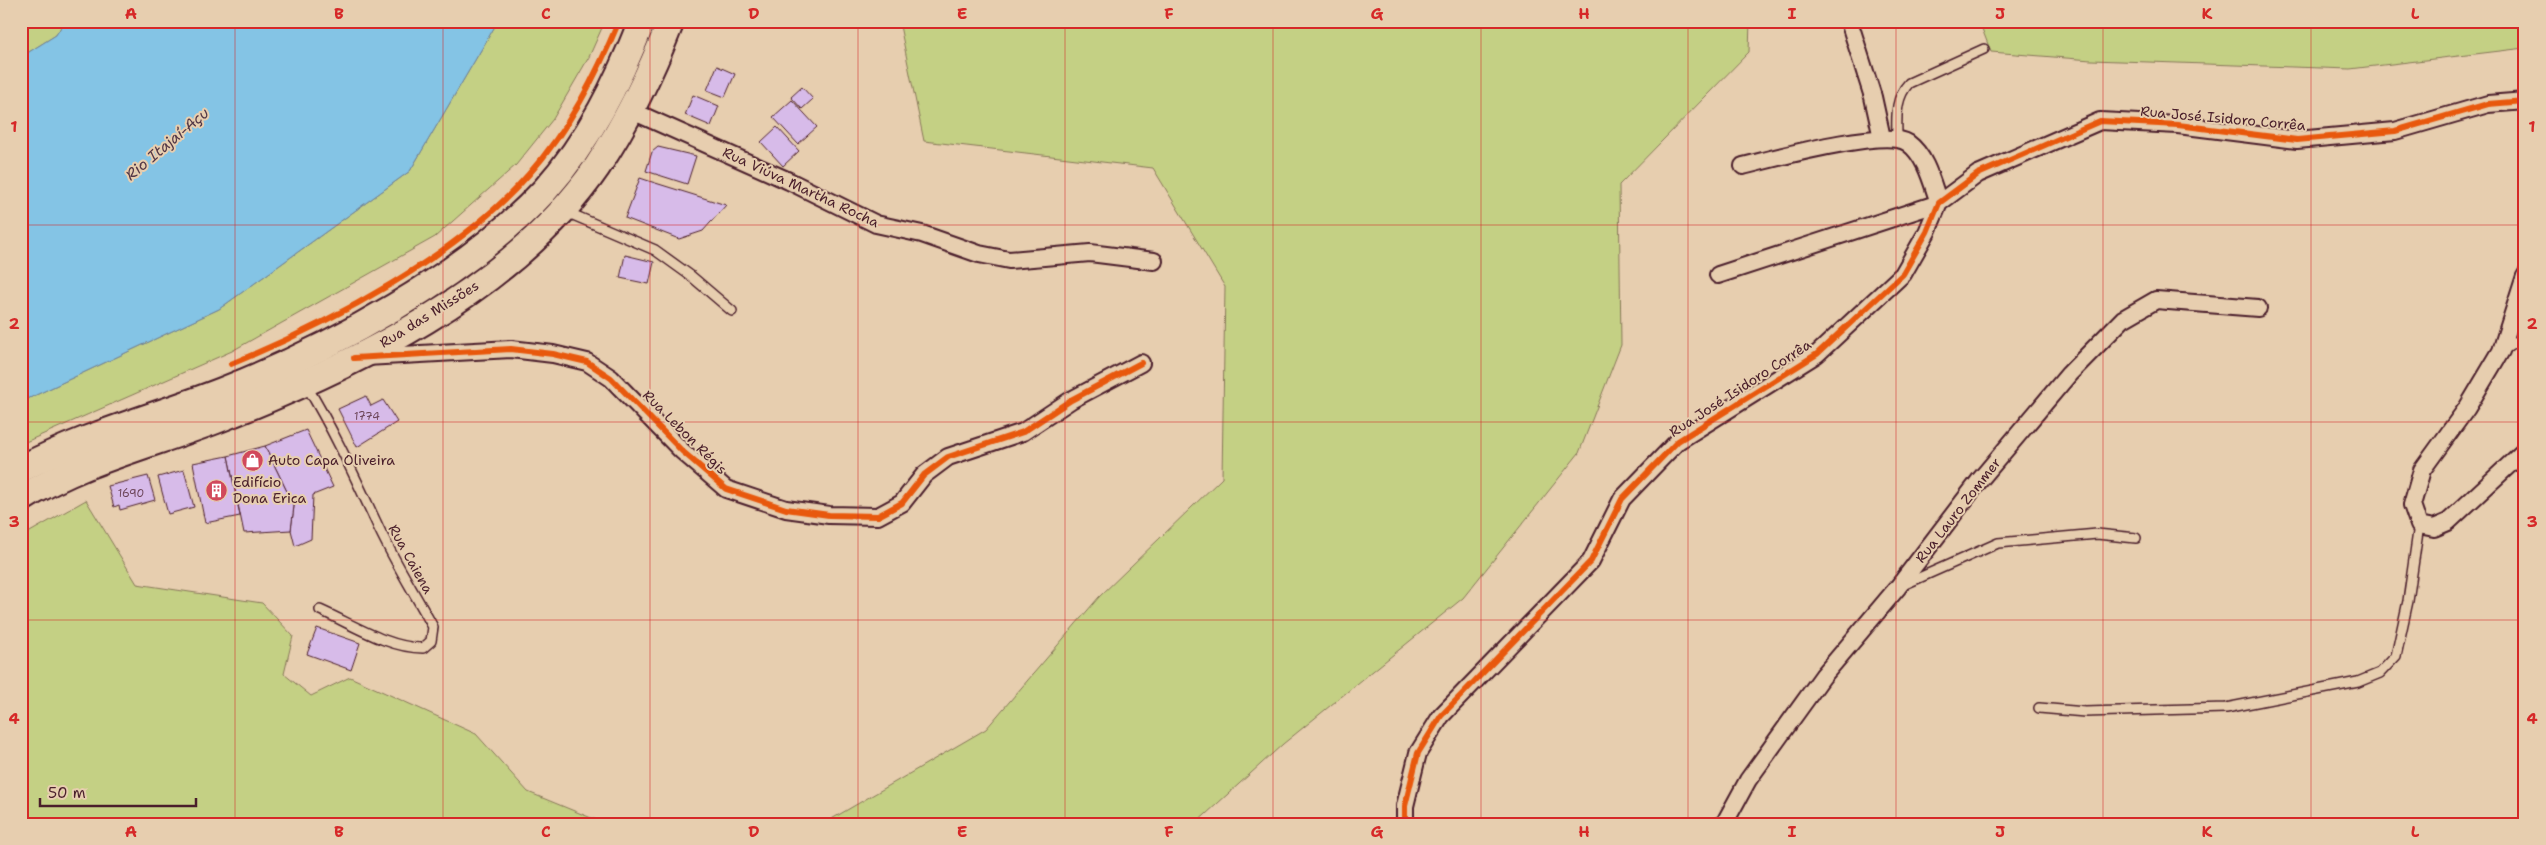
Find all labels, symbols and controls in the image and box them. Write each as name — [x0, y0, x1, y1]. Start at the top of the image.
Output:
text: A — [125, 3, 137, 24]
text: B — [334, 3, 344, 24]
text: C — [541, 3, 551, 24]
text: D — [748, 3, 760, 24]
text: E — [957, 3, 967, 24]
text: F — [1164, 3, 1174, 24]
text: G — [1371, 3, 1384, 24]
text: H — [1578, 3, 1590, 24]
text: I — [1788, 3, 1797, 24]
text: J — [1995, 3, 2005, 24]
text: K — [2202, 3, 2213, 24]
text: L — [2411, 3, 2420, 24]
street label: Rua José Isidoro Corrêa — [2140, 102, 2307, 134]
water label: Rio Itajaí-Açu — [121, 103, 213, 185]
text: 1 — [10, 116, 18, 137]
text: 1 — [2528, 116, 2536, 137]
street label: Rua Viúva Martha Rocha — [720, 143, 882, 231]
street label: Rua das Missões — [376, 276, 482, 352]
text: 2 — [8, 313, 20, 334]
text: 2 — [2526, 313, 2538, 334]
street label: Rua José Isidoro Corrêa — [1665, 335, 1815, 441]
street label: Rua Lebon Régis — [639, 386, 731, 478]
house number: 1774 — [354, 409, 380, 424]
shop icon: Auto Capa Oliveira — [240, 448, 264, 472]
place label: Auto Capa Oliveira — [268, 451, 395, 469]
street label: Rua Lauro Zommer — [1911, 453, 2005, 566]
place label: Edifício Dona Erica — [233, 473, 306, 507]
building icon: Edifício Dona Erica — [205, 478, 229, 502]
house number: 1690 — [118, 486, 144, 501]
text: 3 — [8, 511, 20, 532]
text: 3 — [2526, 511, 2538, 532]
street label: Rua Caiena — [385, 521, 438, 597]
text: 4 — [8, 708, 20, 729]
text: 4 — [2526, 708, 2538, 729]
scale bar — [40, 775, 196, 807]
text: 50 m — [48, 783, 86, 803]
text: A — [125, 821, 137, 842]
text: B — [334, 821, 344, 842]
text: C — [541, 821, 551, 842]
text: D — [748, 821, 760, 842]
text: E — [957, 821, 967, 842]
text: F — [1164, 821, 1174, 842]
text: G — [1371, 821, 1384, 842]
text: H — [1578, 821, 1590, 842]
text: I — [1788, 821, 1797, 842]
text: J — [1995, 821, 2005, 842]
text: K — [2202, 821, 2213, 842]
text: L — [2411, 821, 2420, 842]

